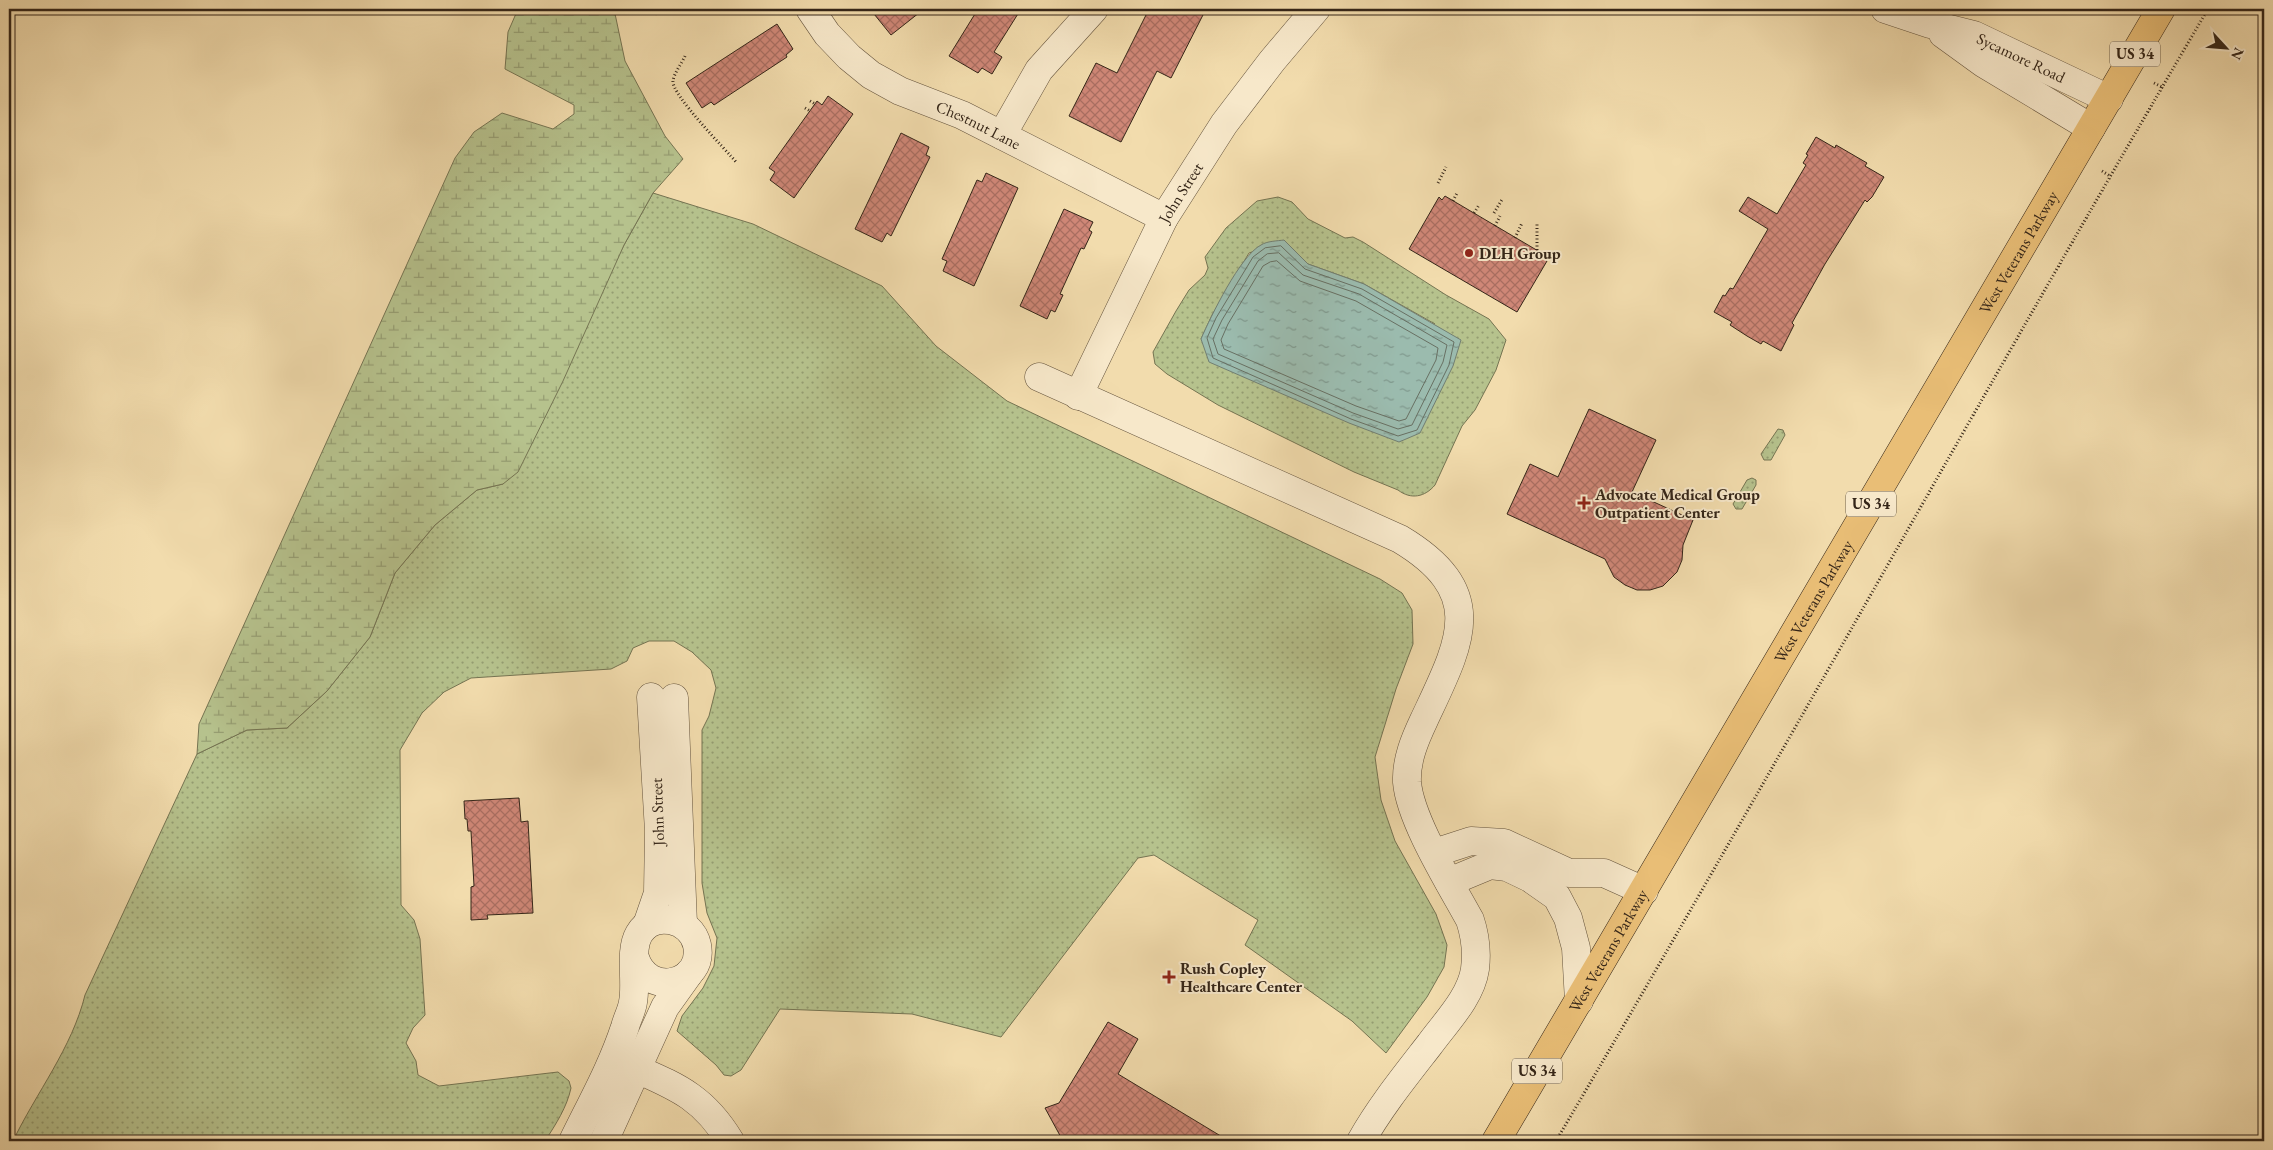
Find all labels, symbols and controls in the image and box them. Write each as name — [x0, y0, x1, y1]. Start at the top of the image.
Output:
north arrow — [2200, 22, 2250, 72]
street label: Sycamore Road — [1973, 28, 2069, 88]
road number: US 34 — [2110, 42, 2160, 66]
text: N — [2227, 45, 2248, 63]
street label: Chestnut Lane — [933, 96, 1024, 154]
street label: John Street — [1152, 158, 1208, 228]
street label: West Veterans Parkway — [1974, 186, 2063, 318]
place label: DLH Group — [1479, 243, 1561, 264]
marker: DLH Group — [1463, 247, 1475, 259]
place label: Advocate Medical Group Outpatient Center — [1594, 484, 1760, 523]
road number: US 34 — [1846, 492, 1896, 516]
marker: Advocate Medical Group Outpatient Center — [1577, 496, 1591, 510]
street label: West Veterans Parkway — [1769, 535, 1858, 667]
street label: John Street — [646, 778, 669, 848]
street label: West Veterans Parkway — [1564, 884, 1653, 1016]
place label: Rush Copley Healthcare Center — [1180, 958, 1302, 997]
marker: Rush Copley Healthcare Center — [1162, 970, 1176, 984]
road number: US 34 — [1512, 1058, 1562, 1084]

